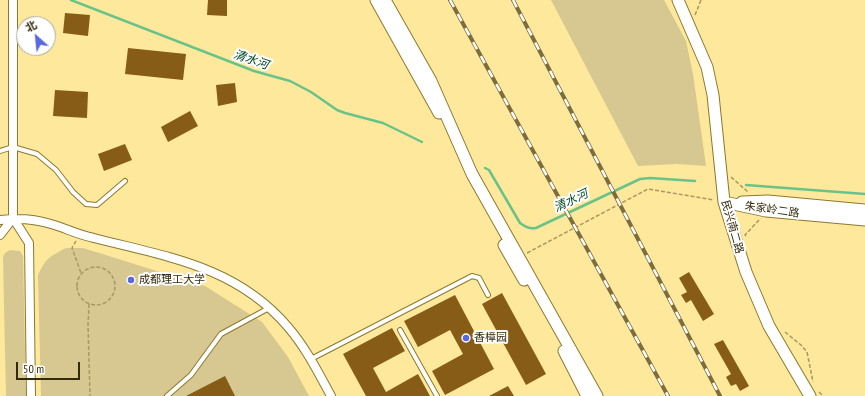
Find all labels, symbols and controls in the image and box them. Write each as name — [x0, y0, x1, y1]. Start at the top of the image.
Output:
north arrow — [16, 16, 56, 56]
text: 北 — [23, 17, 39, 35]
water label: 清水河 — [232, 47, 270, 73]
water label: 清水河 — [552, 187, 590, 215]
street label: 民兴南二路 — [718, 199, 746, 255]
street label: 朱家岭二路 — [744, 200, 800, 220]
place label: 成都理工大学 — [139, 273, 205, 287]
marker: 成都理工大学 — [126, 275, 136, 285]
place label: 香樟园 — [474, 331, 507, 345]
marker: 香樟园 — [461, 333, 471, 343]
scale bar — [18, 354, 82, 380]
text: 50 m — [23, 361, 44, 376]

